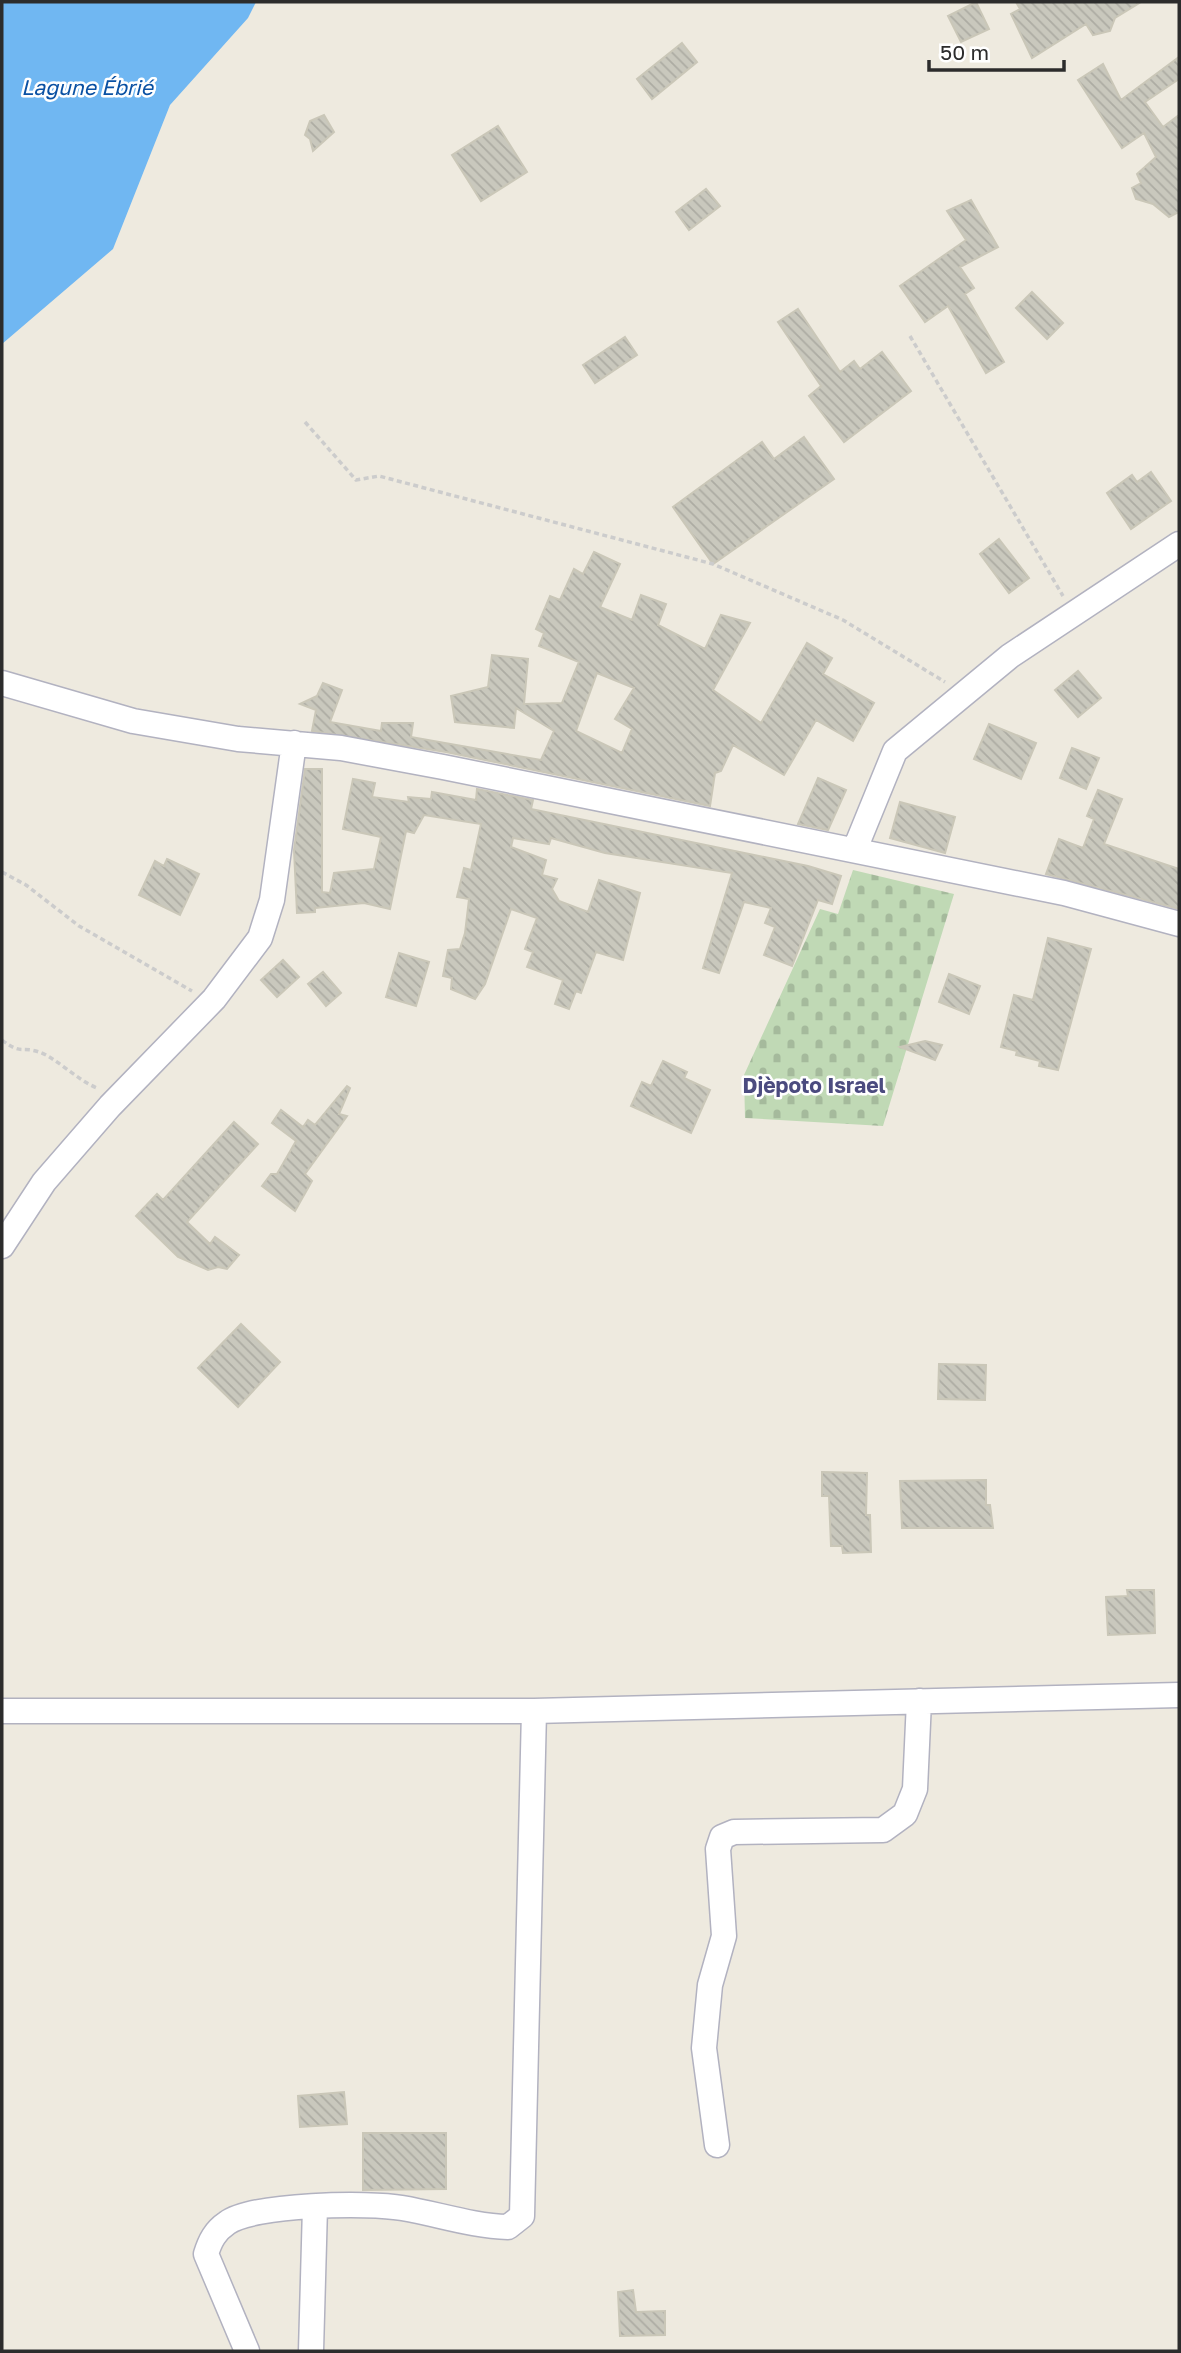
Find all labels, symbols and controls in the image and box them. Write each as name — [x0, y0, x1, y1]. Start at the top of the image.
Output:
scale bar — [929, 28, 1064, 72]
text: 50 m — [940, 39, 989, 65]
water label: Lagune Ébrié — [21, 74, 155, 100]
district label: Djèpoto Israel — [742, 1072, 886, 1098]

